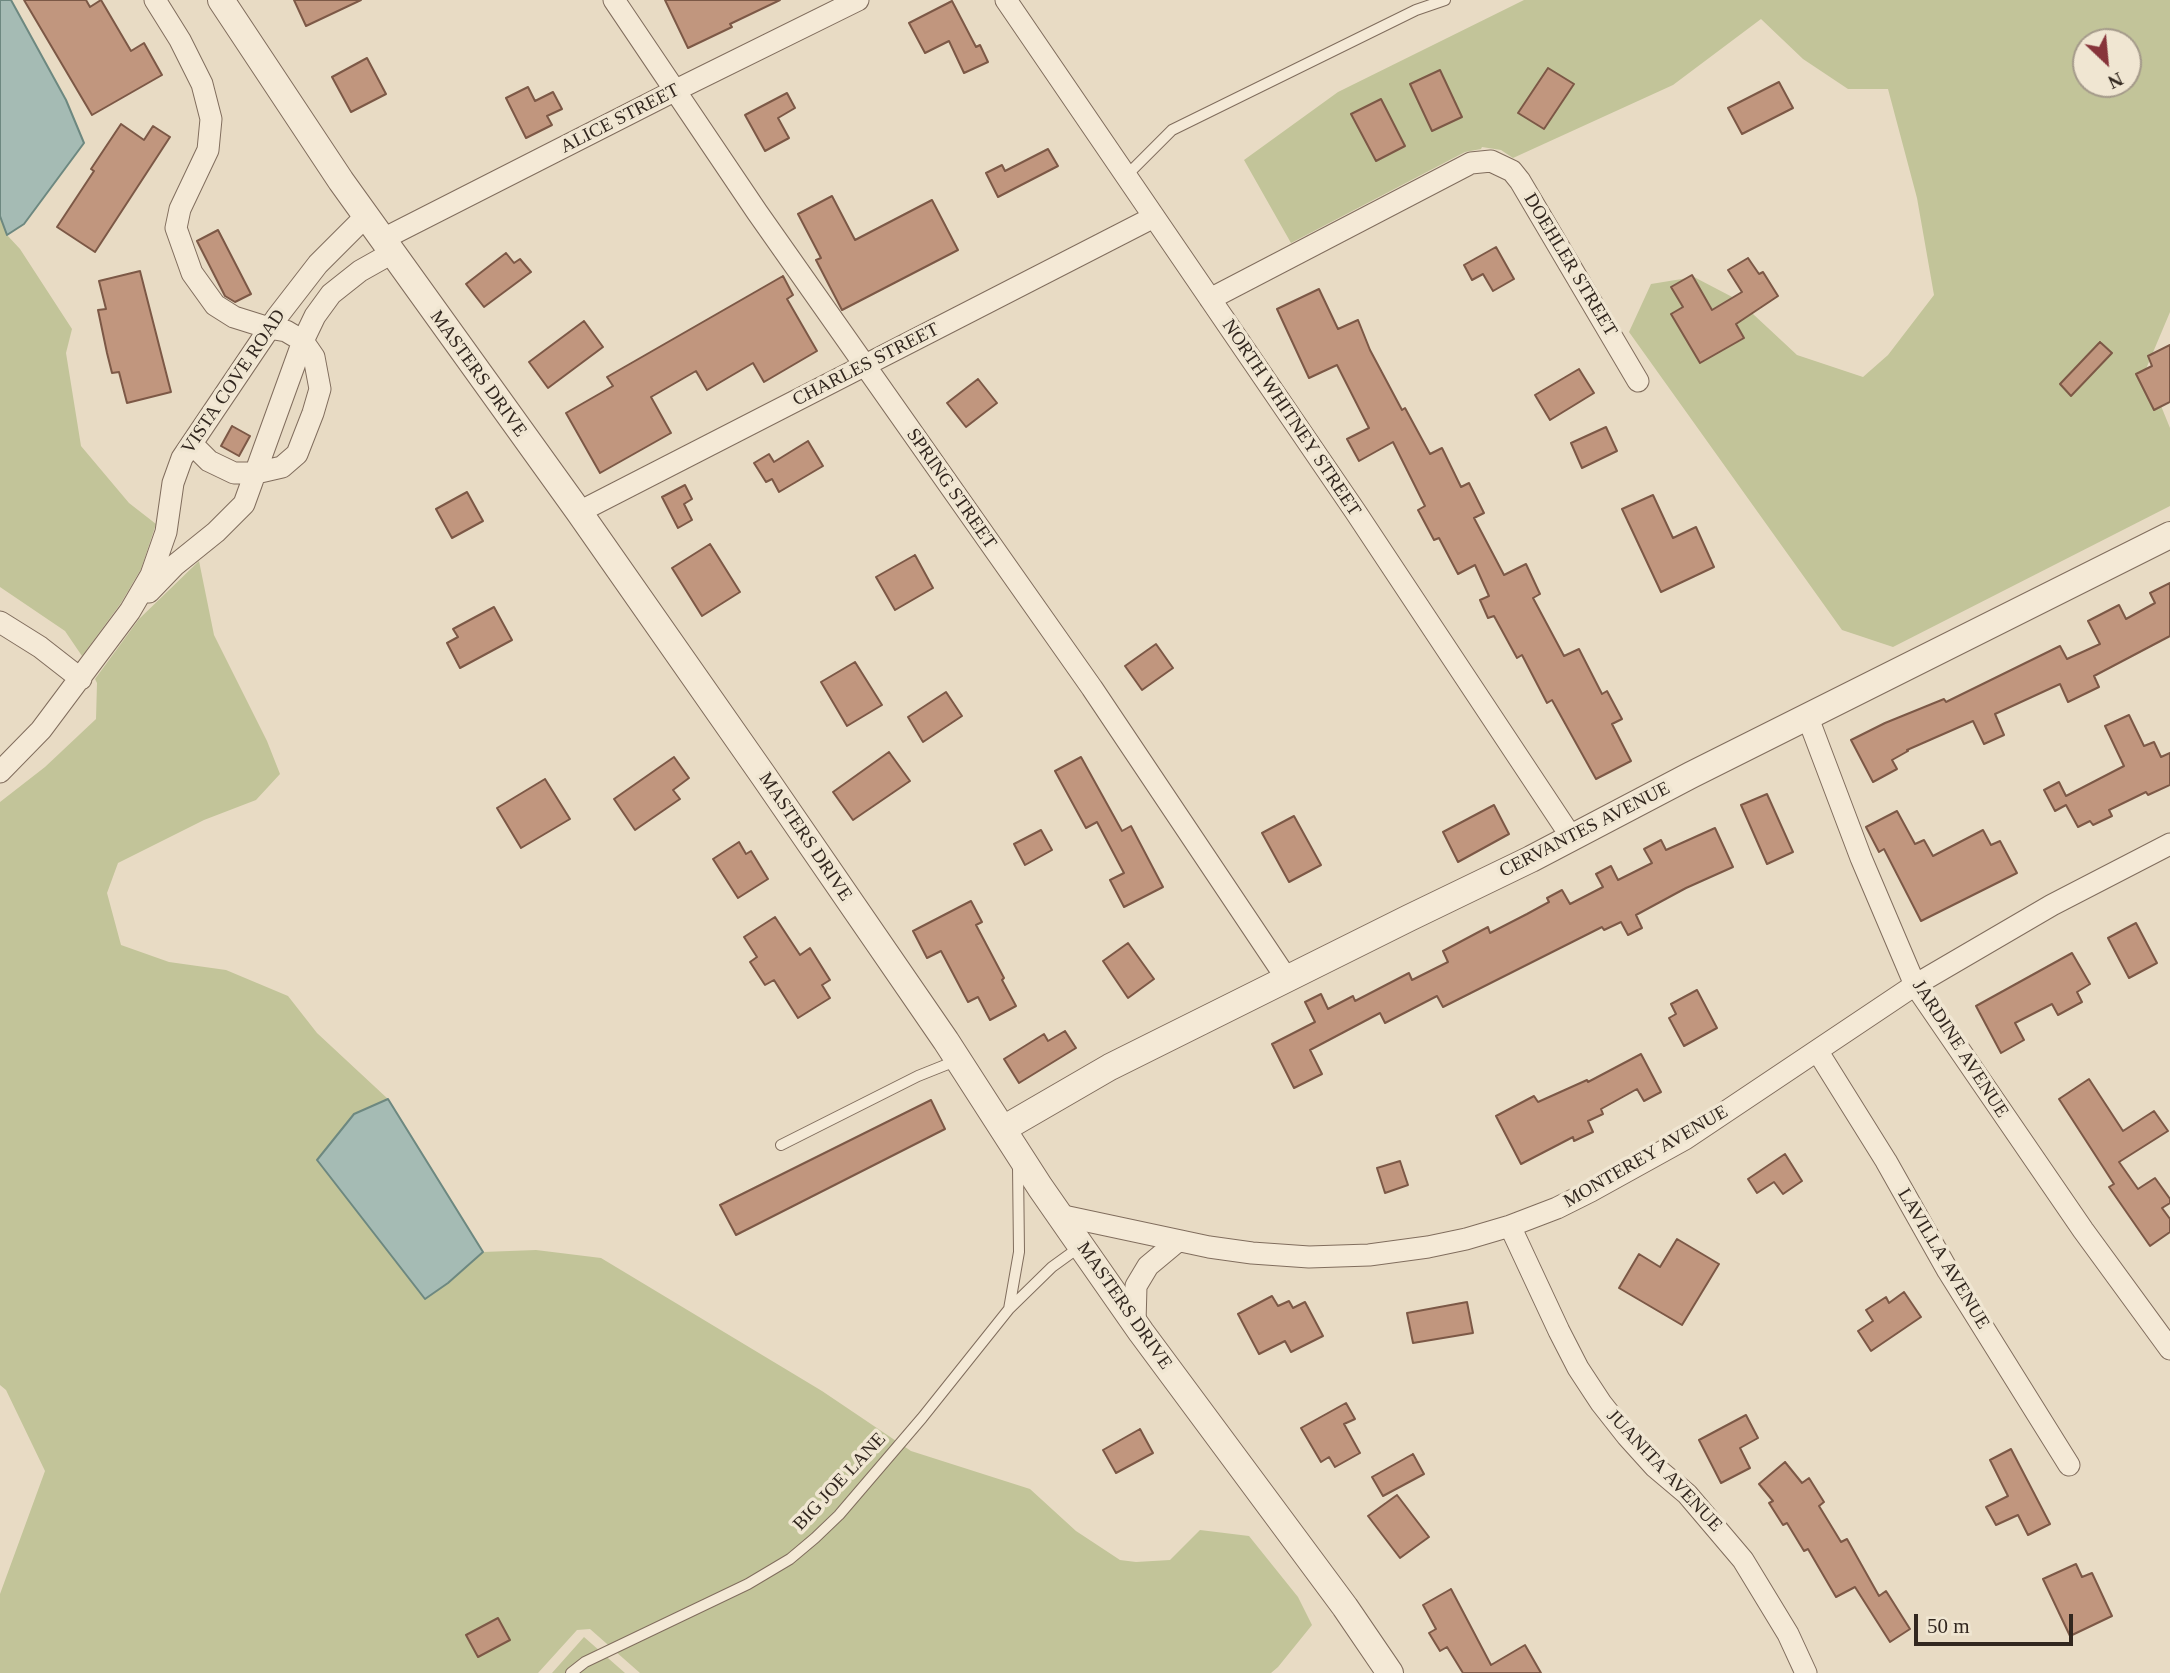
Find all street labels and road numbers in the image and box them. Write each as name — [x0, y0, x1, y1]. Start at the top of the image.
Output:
street label: ALICE STREET — [557, 79, 683, 159]
street label: DOEHLER STREET — [1518, 189, 1622, 341]
street label: VISTA COVE ROAD — [177, 305, 291, 459]
street label: MASTERS DRIVE — [425, 306, 531, 442]
street label: NORTH WHITNEY STREET — [1217, 315, 1365, 521]
street label: CHARLES STREET — [789, 318, 943, 412]
street label: SPRING STREET — [901, 424, 1001, 554]
street label: MASTERS DRIVE — [753, 768, 857, 906]
street label: CERVANTES AVENUE — [1496, 777, 1674, 883]
street label: JARDINE AVENUE — [1907, 976, 2013, 1122]
street label: MONTEREY AVENUE — [1560, 1101, 1732, 1213]
street label: LAVILLA AVENUE — [1892, 1184, 1994, 1334]
street label: MASTERS DRIVE — [1072, 1238, 1176, 1374]
street label: JUANITA AVENUE — [1601, 1405, 1727, 1537]
street label: BIG JOE LANE — [789, 1428, 891, 1536]

